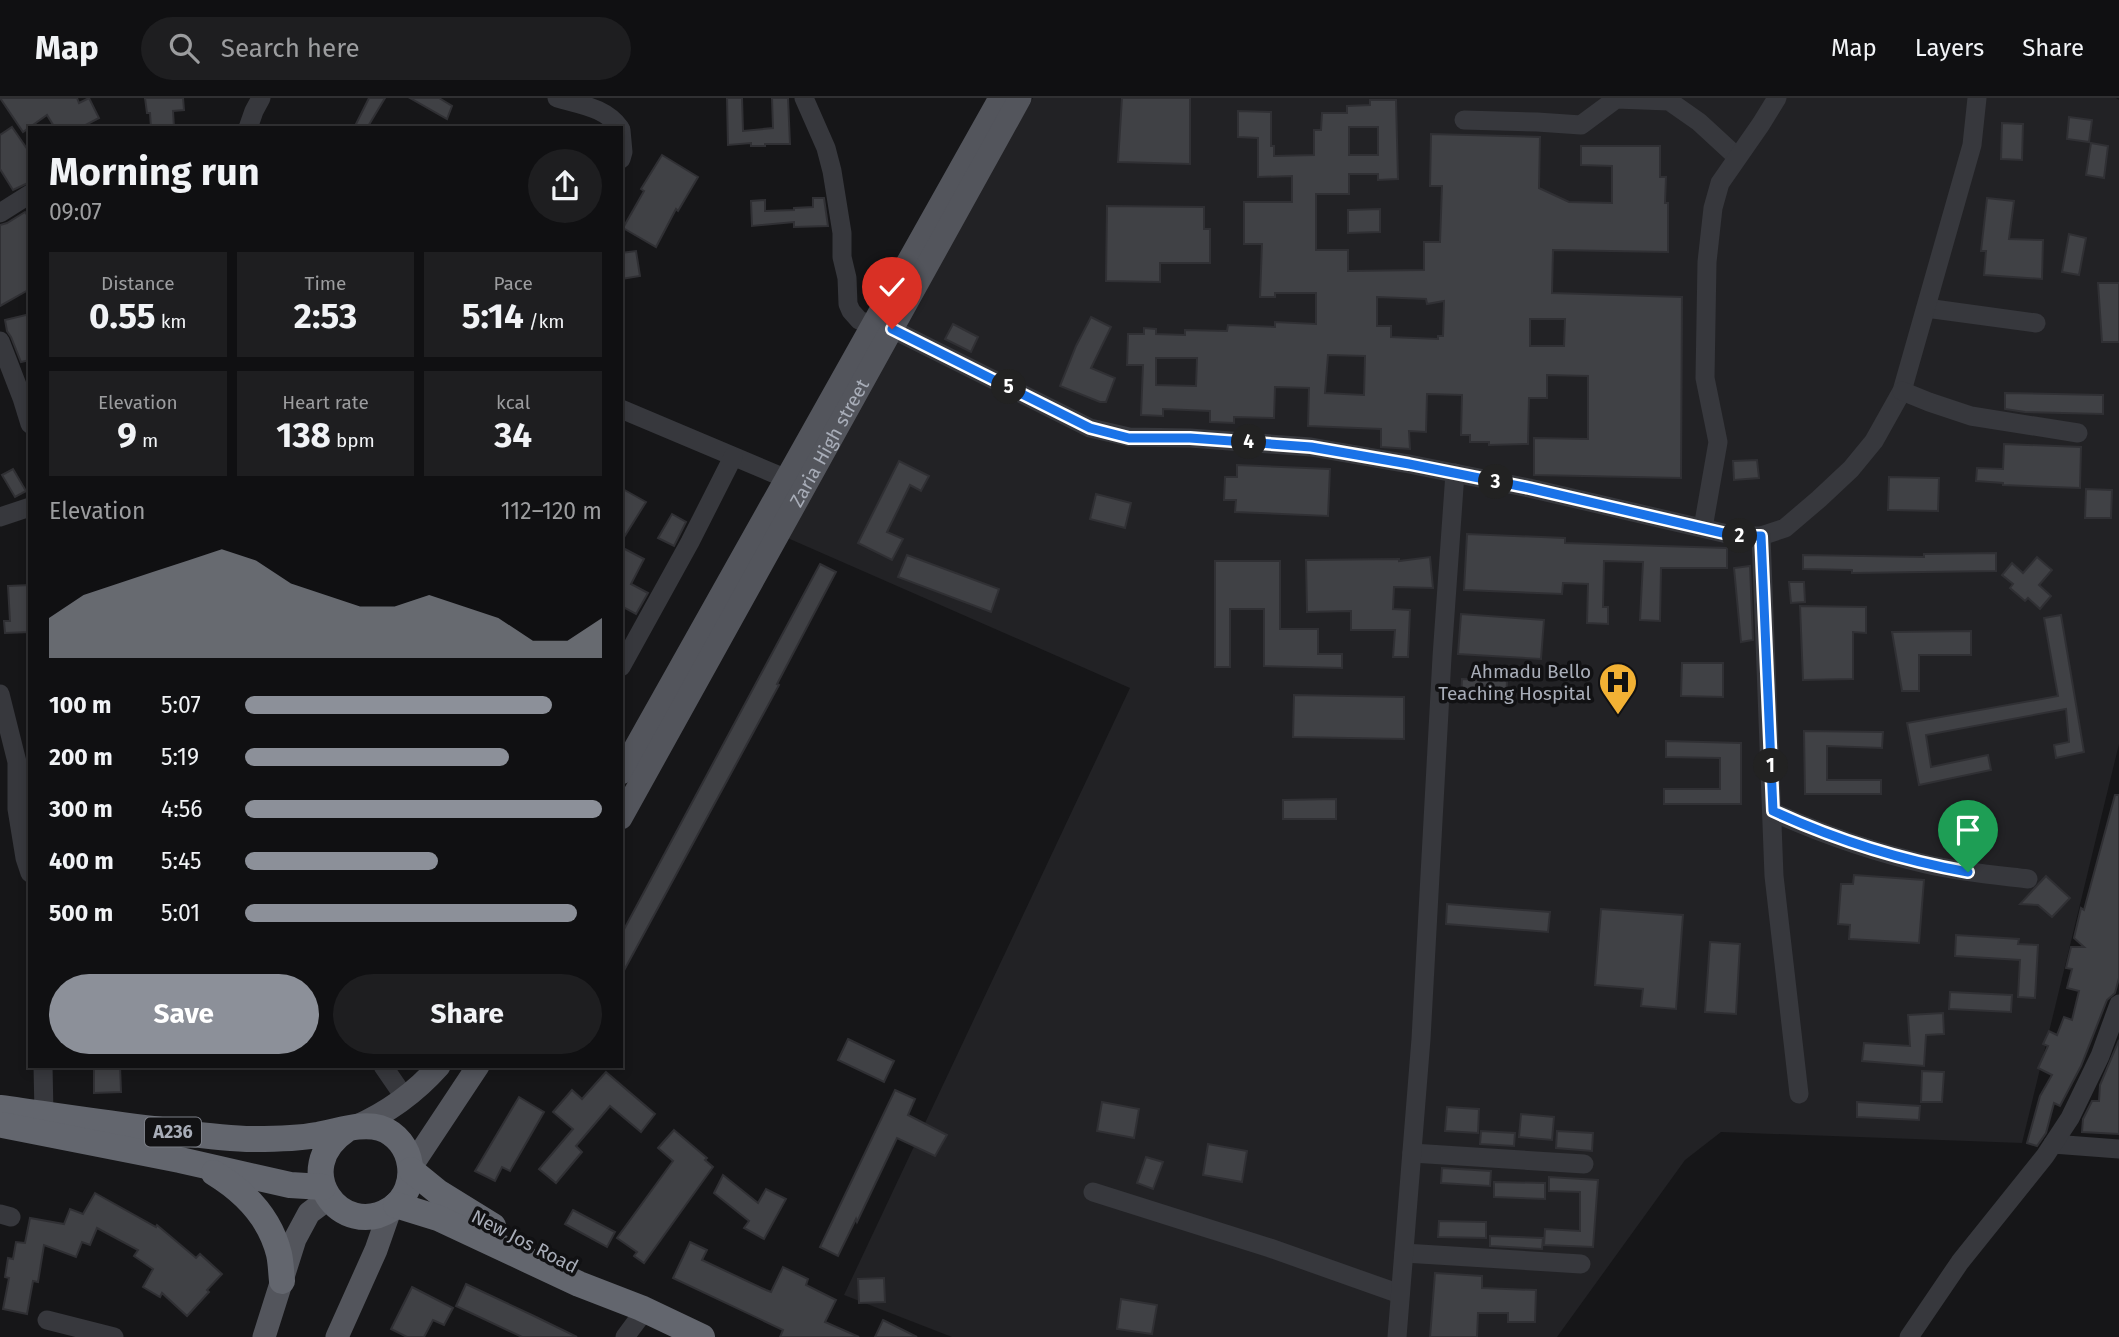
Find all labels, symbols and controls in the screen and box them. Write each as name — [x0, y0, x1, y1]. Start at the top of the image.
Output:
search box — [141, 17, 631, 80]
text: Map — [35, 28, 99, 68]
icon: search — [165, 29, 203, 67]
text: Search here — [221, 33, 360, 64]
text: Map — [1831, 34, 1877, 62]
text: Layers — [1915, 34, 1984, 62]
text: Share — [2022, 34, 2084, 62]
text: Morning run — [49, 149, 260, 195]
button: share — [528, 149, 602, 223]
text: 09:07 — [49, 198, 102, 226]
pin — [862, 257, 922, 329]
icon: check — [873, 268, 911, 306]
text: Distance — [101, 272, 175, 295]
text: Time — [305, 272, 346, 295]
text: Pace — [493, 272, 533, 295]
text: 0.55 — [89, 295, 156, 337]
text: 2:53 — [294, 295, 357, 337]
text: 5:14 — [462, 295, 524, 337]
text: km — [156, 310, 187, 333]
text: /km — [524, 310, 565, 333]
pin: 5 — [992, 370, 1026, 404]
street label: Zaria High street — [785, 375, 874, 511]
text: 5 — [1003, 375, 1014, 398]
text: Elevation — [98, 391, 178, 414]
text: Heart rate — [282, 391, 369, 414]
text: kcal — [496, 391, 530, 414]
text: 9 — [117, 414, 137, 456]
text: 138 — [276, 414, 331, 456]
text: 34 — [494, 414, 532, 456]
pin: 4 — [1232, 424, 1266, 460]
text: m — [137, 429, 158, 452]
text: bpm — [331, 429, 375, 452]
text: 4 — [1243, 430, 1254, 453]
pin: 3 — [1478, 464, 1514, 500]
text: 3 — [1491, 470, 1500, 493]
text: Elevation — [49, 497, 145, 525]
text: 112–120 m — [501, 497, 602, 525]
pin: 2 — [1722, 518, 1758, 554]
text: 2 — [1735, 524, 1744, 547]
place label: Ahmadu Bello Teaching Hospital — [1438, 660, 1591, 705]
hospital icon: Ahmadu Bello Teaching Hospital — [1597, 661, 1639, 716]
text: 100 m — [49, 691, 111, 719]
text: 5:07 — [161, 691, 201, 719]
text: 200 m — [49, 743, 113, 771]
text: 5:19 — [161, 743, 199, 771]
pin: 1 — [1754, 748, 1788, 784]
text: 1 — [1766, 754, 1775, 777]
text: 300 m — [49, 795, 113, 823]
text: 4:56 — [161, 795, 203, 823]
pin — [1938, 800, 1998, 872]
icon: arrive — [1949, 811, 1987, 849]
text: 400 m — [49, 847, 114, 875]
text: 5:45 — [161, 847, 201, 875]
text: 500 m — [49, 899, 113, 927]
text: 5:01 — [161, 899, 200, 927]
button: Save — [49, 974, 319, 1054]
button: Share — [333, 974, 602, 1054]
road number: A236 — [145, 1118, 201, 1147]
street label: New Jos Road — [468, 1205, 582, 1278]

